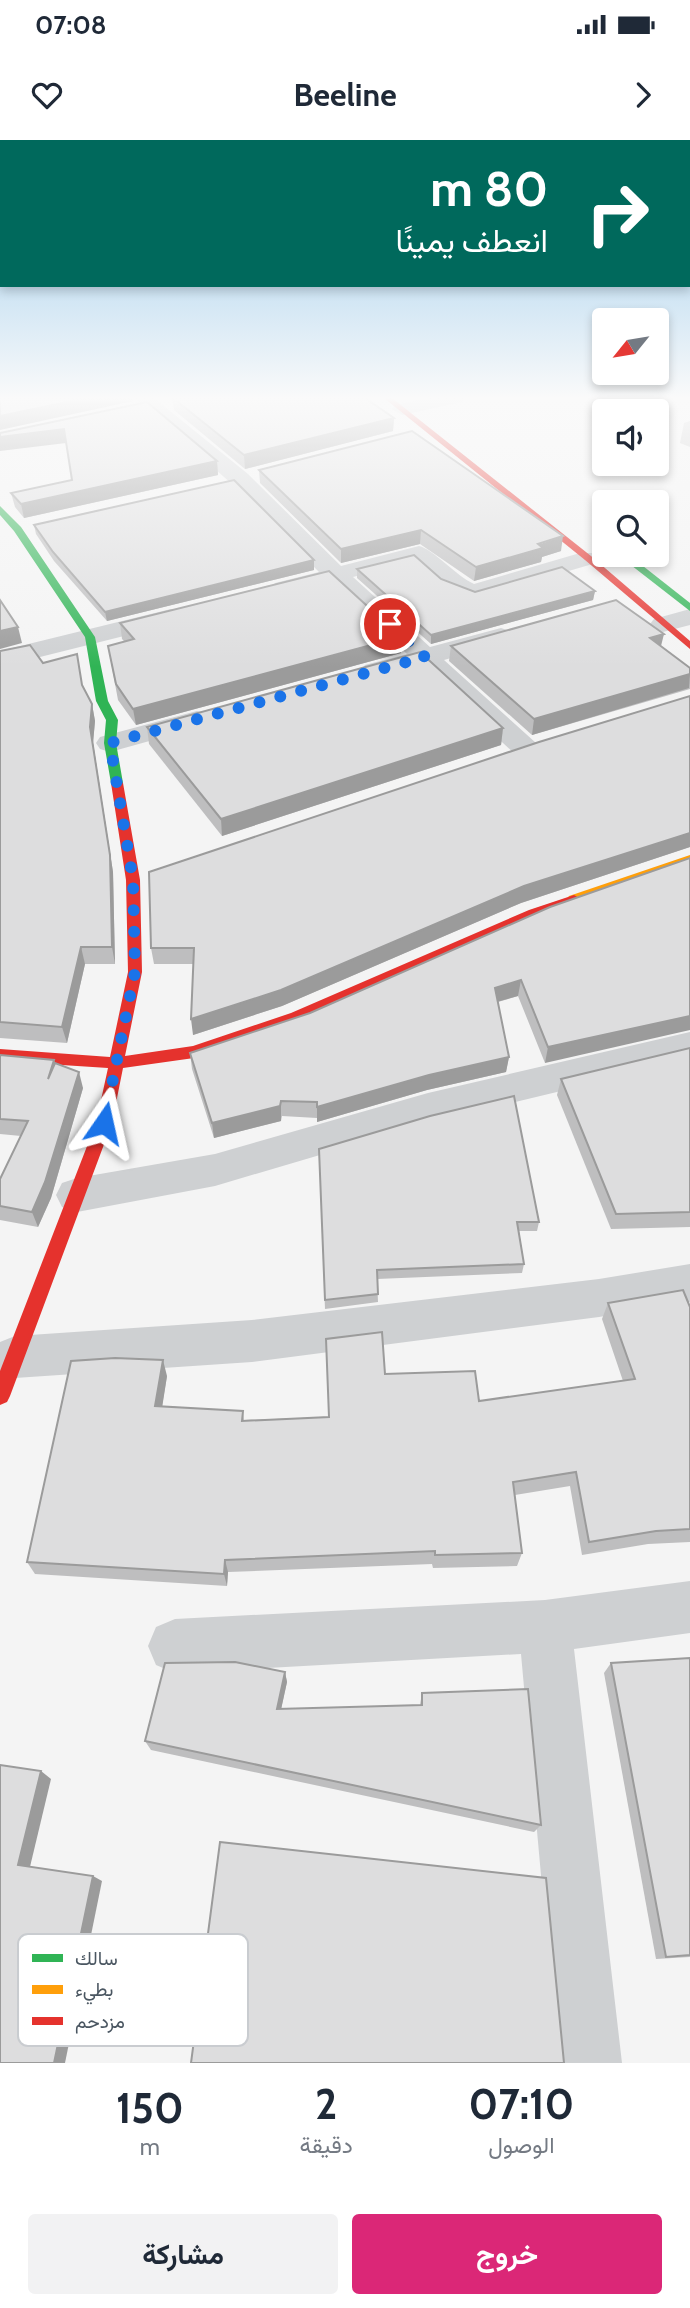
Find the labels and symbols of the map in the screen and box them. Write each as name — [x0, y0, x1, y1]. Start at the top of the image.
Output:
north arrow — [592, 308, 668, 385]
pin — [360, 594, 420, 654]
position arrow — [67, 1086, 141, 1160]
legend — [18, 1934, 248, 2046]
text: سالك — [75, 1947, 118, 1970]
text: بطيء — [75, 1978, 113, 2005]
text: مزدحم — [75, 2010, 125, 2034]

